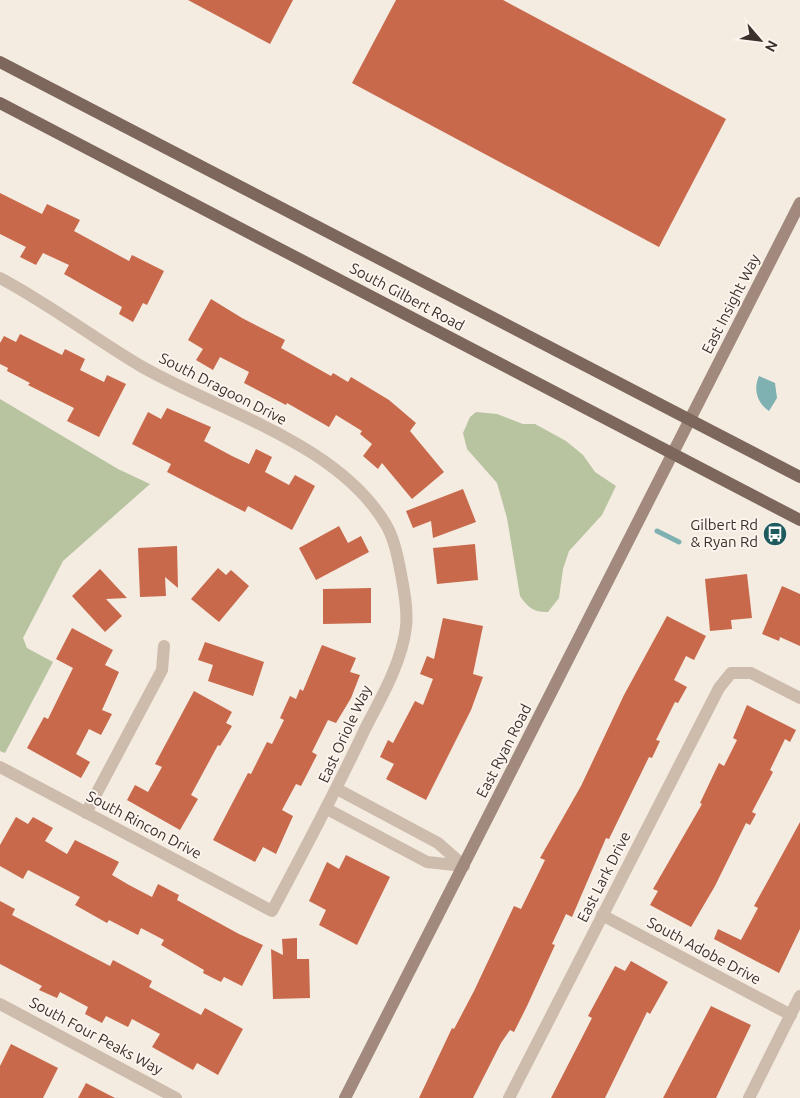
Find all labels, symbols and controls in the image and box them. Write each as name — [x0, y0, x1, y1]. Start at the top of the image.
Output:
north arrow — [735, 15, 785, 65]
text: N — [762, 38, 781, 54]
street label: East Insight Way — [698, 251, 763, 356]
street label: South Gilbert Road — [347, 259, 467, 334]
street label: South Dragoon Drive — [157, 349, 290, 428]
place label: Gilbert Rd & Ryan Rd — [690, 516, 758, 550]
bus stop icon: Gilbert Rd & Ryan Rd — [762, 521, 788, 547]
street label: East Oriole Way — [314, 682, 375, 785]
street label: East Ryan Road — [473, 701, 534, 800]
street label: South Rincon Drive — [84, 787, 205, 862]
street label: East Lark Drive — [573, 829, 634, 925]
street label: South Adobe Drive — [644, 913, 764, 988]
street label: South Four Peaks Way — [27, 993, 166, 1078]

